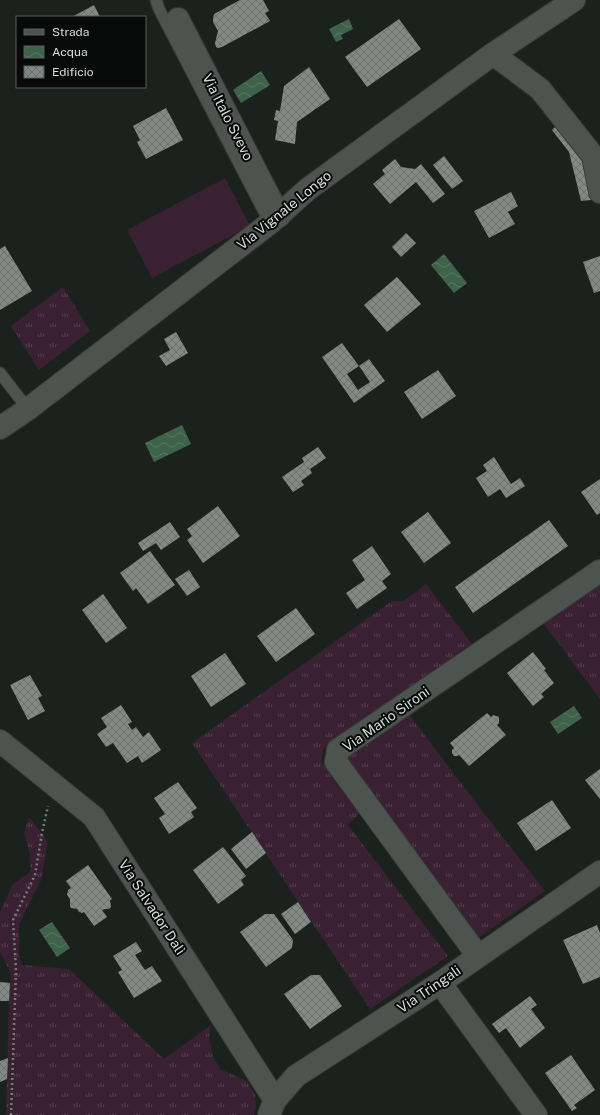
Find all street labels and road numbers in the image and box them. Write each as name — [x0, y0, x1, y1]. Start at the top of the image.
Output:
street label: Via Italo Svevo — [199, 71, 257, 163]
street label: Via Vignale Longo — [234, 167, 334, 253]
street label: Via Mario Sironi — [340, 683, 432, 755]
street label: Via Salvador Dalì — [115, 857, 189, 957]
street label: Via Tringali — [394, 962, 464, 1016]

